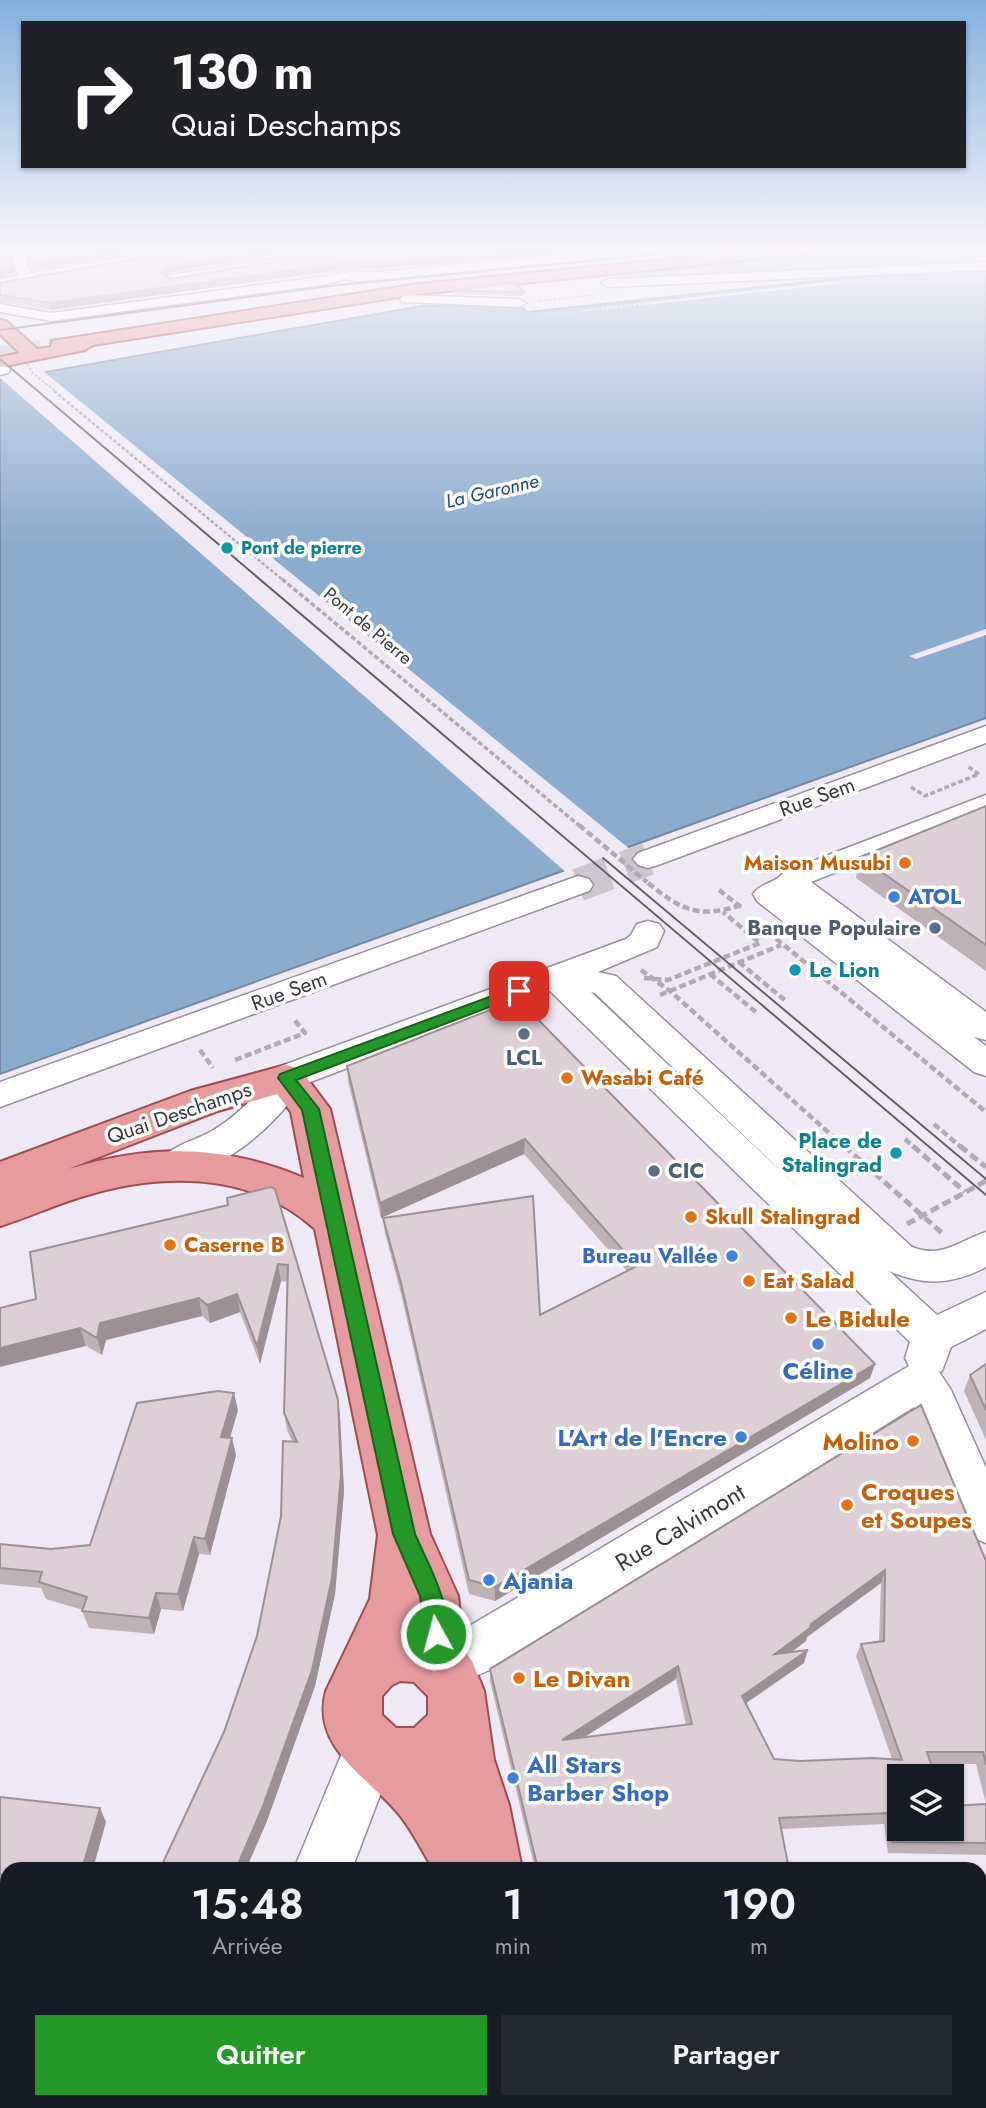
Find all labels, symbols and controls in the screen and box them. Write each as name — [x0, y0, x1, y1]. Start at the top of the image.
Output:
text: 130 m — [171, 37, 314, 107]
icon: right — [56, 49, 147, 140]
text: Quai Deschamps — [171, 102, 401, 148]
water label: La Garonne — [443, 467, 541, 515]
place label: Pont de pierre — [241, 535, 362, 561]
marker: Pont de pierre — [219, 540, 235, 556]
street label: Pont de Pierre — [318, 581, 418, 671]
street label: Rue Sem — [775, 769, 859, 825]
place label: Maison Musubi — [744, 848, 891, 878]
marker: Maison Musubi — [897, 855, 913, 871]
place label: ATOL — [907, 882, 961, 912]
marker: ATOL — [886, 889, 902, 905]
place label: Banque Populaire — [747, 913, 921, 943]
marker: Banque Populaire — [927, 920, 943, 936]
place label: Le Lion — [809, 955, 880, 985]
pin — [489, 961, 549, 1021]
marker: Le Lion — [787, 962, 803, 978]
street label: Rue Sem — [247, 963, 331, 1019]
icon: arrive — [500, 972, 538, 1010]
marker: LCL — [516, 1026, 532, 1042]
place label: LCL — [506, 1043, 542, 1073]
place label: Wasabi Café — [581, 1063, 704, 1093]
marker: Wasabi Café — [559, 1070, 575, 1086]
street label: Quai Deschamps — [103, 1074, 255, 1152]
place label: Place de Stalingrad — [782, 1126, 882, 1180]
marker: Place de Stalingrad — [888, 1145, 904, 1161]
place label: CIC — [668, 1156, 704, 1186]
marker: CIC — [646, 1163, 662, 1179]
place label: Skull Stalingrad — [705, 1202, 860, 1232]
marker: Skull Stalingrad — [683, 1209, 699, 1225]
place label: Caserne B — [184, 1230, 285, 1260]
marker: Caserne B — [162, 1237, 178, 1253]
place label: Bureau Vallée — [582, 1241, 718, 1271]
marker: Bureau Vallée — [724, 1248, 740, 1264]
place label: Eat Salad — [763, 1266, 854, 1296]
marker: Eat Salad — [741, 1273, 757, 1289]
place label: Le Bidule — [805, 1301, 910, 1336]
marker: Le Bidule — [783, 1310, 799, 1326]
marker: Céline — [810, 1336, 826, 1352]
place label: Céline — [782, 1353, 854, 1388]
place label: L'Art de l'Encre — [557, 1420, 727, 1455]
place label: Molino — [822, 1424, 899, 1459]
marker: L'Art de l'Encre — [733, 1429, 749, 1445]
marker: Molino — [905, 1433, 921, 1449]
street label: Rue Calvimont — [608, 1474, 752, 1580]
place label: Croques et Soupes — [861, 1474, 972, 1537]
marker: Croques et Soupes — [839, 1497, 855, 1513]
place label: Ajania — [502, 1563, 573, 1598]
marker: Ajania — [481, 1572, 497, 1588]
position arrow — [399, 1597, 473, 1671]
place label: Le Divan — [533, 1661, 630, 1696]
marker: Le Divan — [511, 1670, 527, 1686]
place label: All Stars Barber Shop — [526, 1747, 669, 1810]
map controls — [887, 1764, 964, 1841]
button: layers — [887, 1764, 964, 1841]
marker: All Stars Barber Shop — [505, 1770, 521, 1786]
text: 15:48 — [191, 1874, 304, 1935]
text: 1 — [502, 1874, 523, 1935]
text: 190 — [722, 1874, 796, 1935]
text: Arrivée — [212, 1929, 283, 1963]
text: min — [495, 1929, 531, 1963]
text: m — [750, 1929, 768, 1963]
button: Quitter — [35, 2015, 487, 2095]
button: Partager — [501, 2015, 952, 2095]

